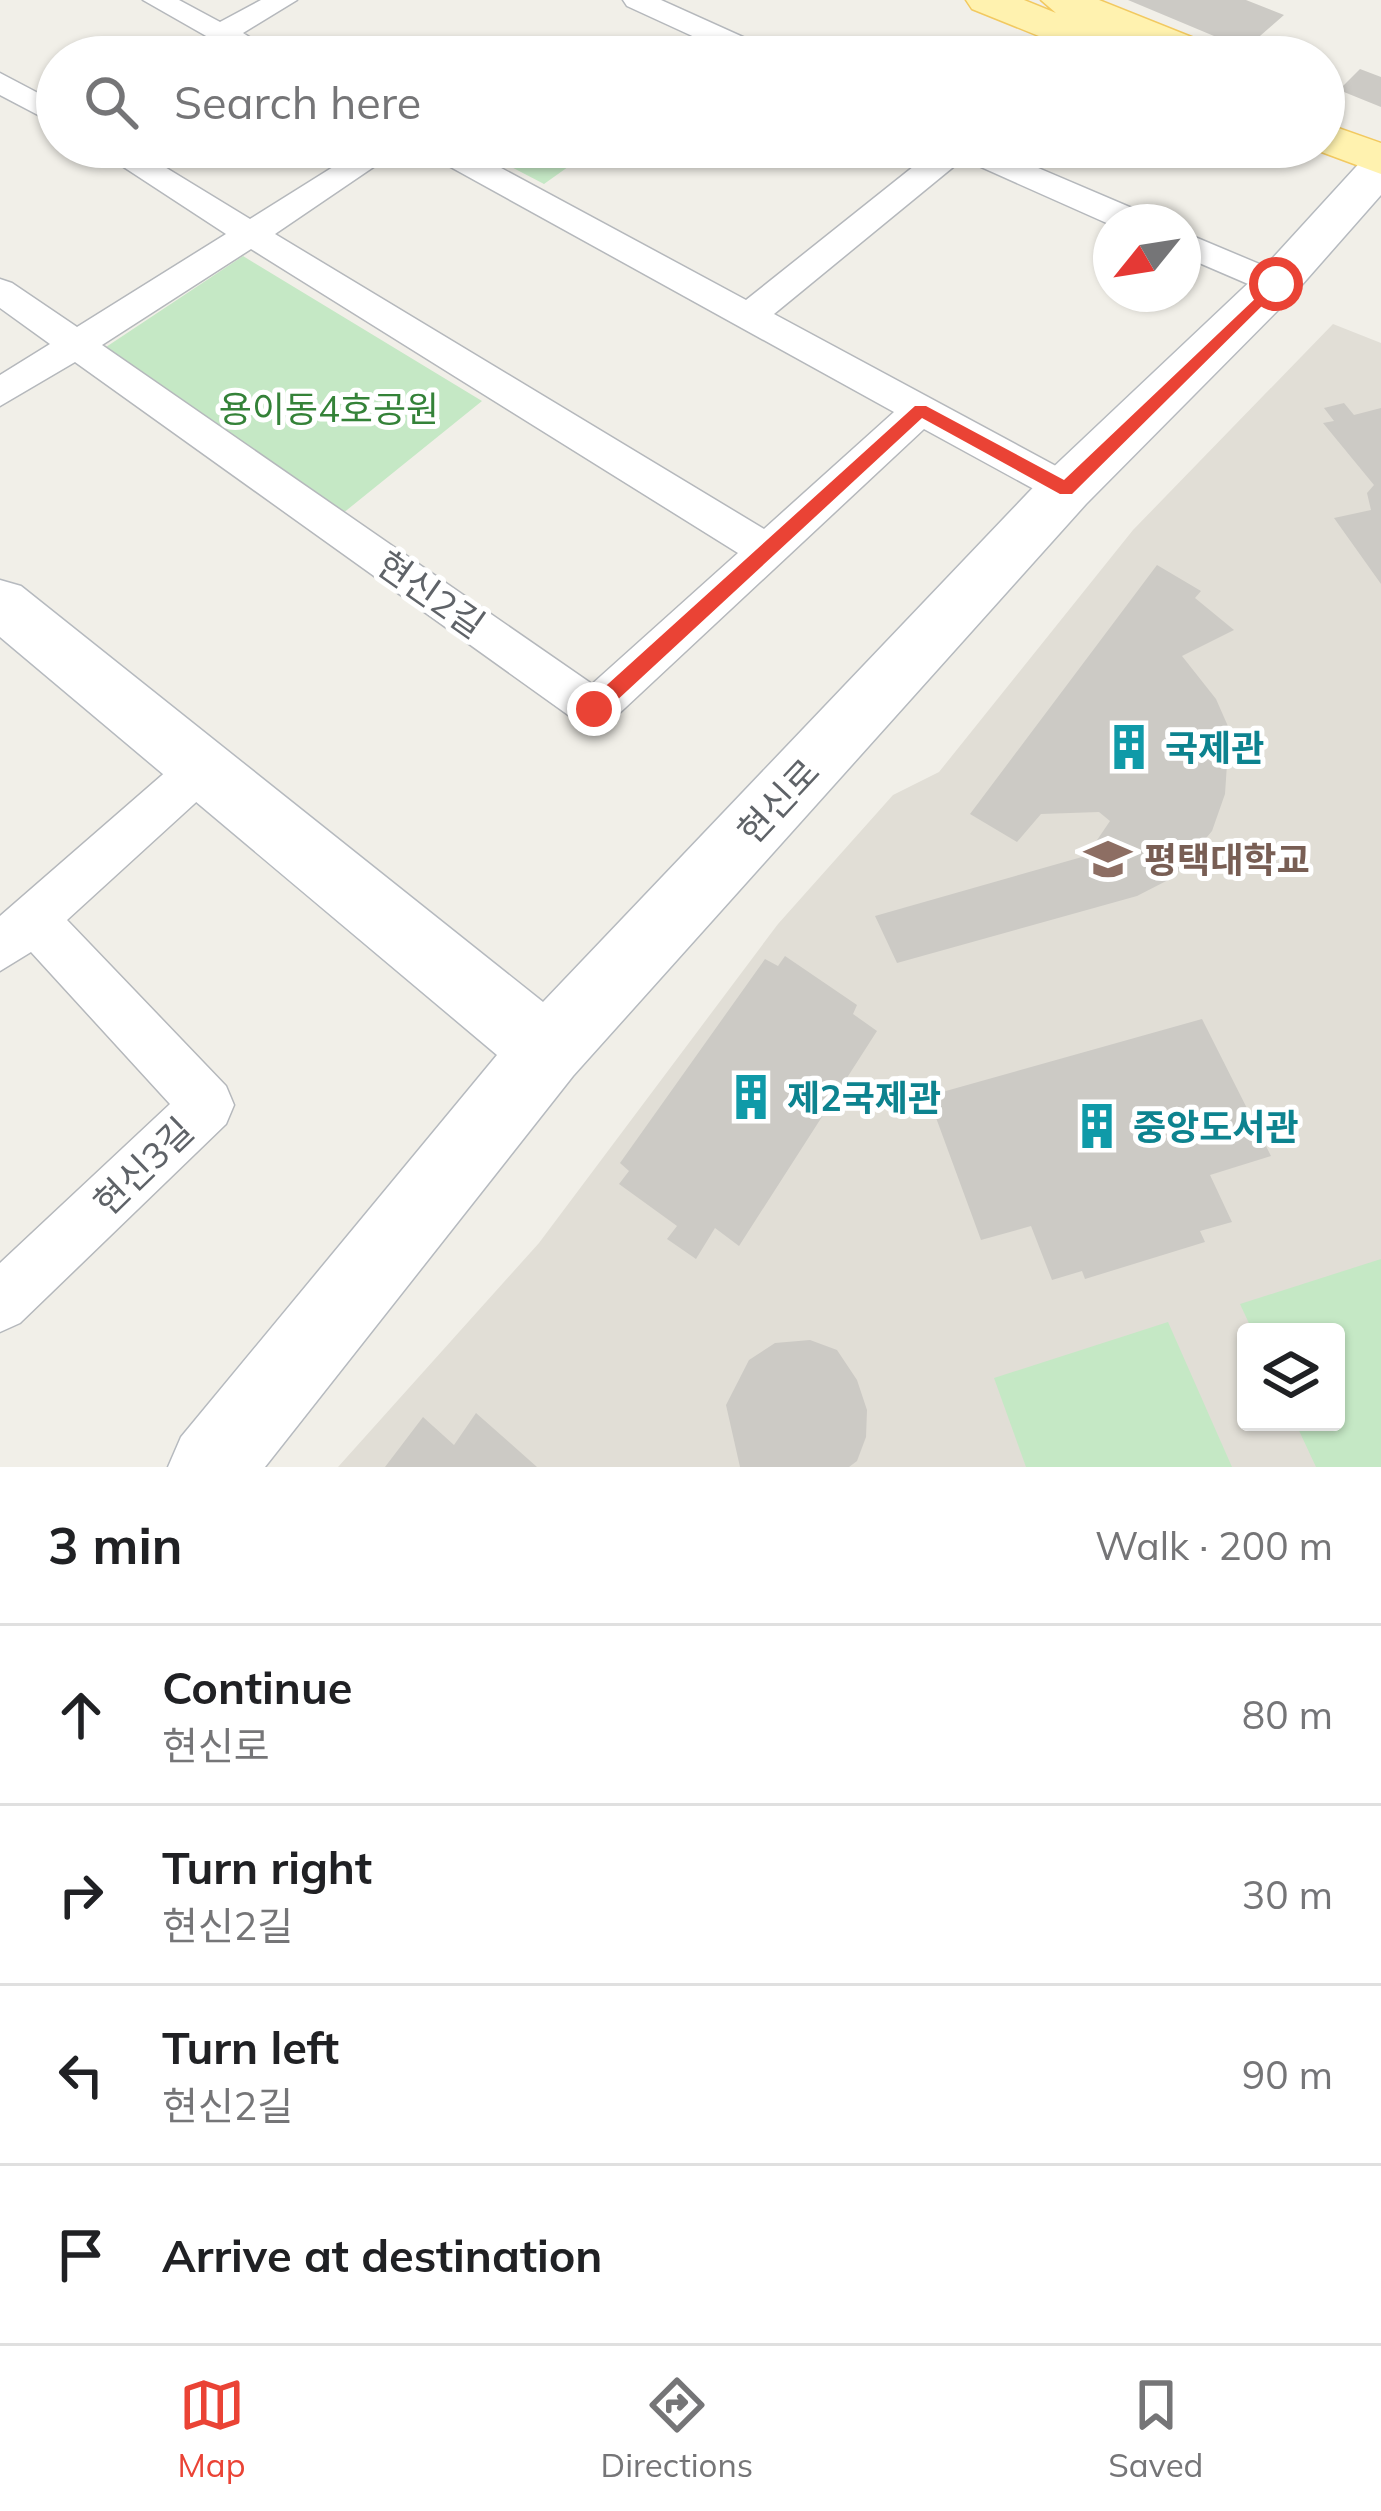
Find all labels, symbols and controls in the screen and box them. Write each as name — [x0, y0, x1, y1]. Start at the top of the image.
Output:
search box — [36, 36, 1345, 168]
icon: search — [78, 69, 144, 135]
text: Search here — [174, 74, 421, 130]
north arrow — [1093, 204, 1201, 312]
route start — [1249, 257, 1303, 311]
park label: 용이동4호공원 — [219, 386, 439, 431]
street label: 현신2길 — [369, 541, 493, 647]
route end — [567, 682, 621, 736]
building icon: 국제관 — [1104, 722, 1154, 772]
place label: 국제관 — [1165, 725, 1264, 770]
street label: 현신로 — [728, 749, 828, 853]
school or university icon: 평택대학교 — [1083, 834, 1133, 884]
place label: 평택대학교 — [1144, 837, 1310, 882]
building icon: 제2국제관 — [726, 1072, 776, 1122]
place label: 제2국제관 — [787, 1075, 941, 1120]
building icon: 중앙도서관 — [1072, 1101, 1122, 1151]
place label: 중앙도서관 — [1133, 1104, 1299, 1149]
street label: 현신3길 — [84, 1108, 202, 1224]
map controls — [1237, 1323, 1345, 1431]
button: layers — [1237, 1323, 1345, 1431]
text: 3 min — [48, 1513, 183, 1577]
text: Walk · 200 m — [1095, 1521, 1333, 1570]
text: Continue — [162, 1659, 352, 1715]
icon: ahead — [48, 1682, 114, 1748]
text: 80 m — [1242, 1690, 1333, 1739]
text: 현신로 — [162, 1721, 270, 1770]
text: Turn right — [162, 1839, 372, 1895]
icon: right — [48, 1862, 114, 1928]
text: 30 m — [1242, 1870, 1333, 1919]
text: 현신2길 — [162, 1901, 293, 1950]
text: Turn left — [162, 2019, 339, 2075]
icon: left — [48, 2042, 114, 2108]
text: 90 m — [1242, 2050, 1333, 2099]
text: 현신2길 — [162, 2081, 293, 2130]
icon: arrive — [48, 2222, 114, 2288]
text: Arrive at destination — [162, 2227, 602, 2283]
tab: Map — [178, 2372, 245, 2485]
tab: Directions — [601, 2372, 753, 2485]
tab: Saved — [1108, 2372, 1203, 2485]

